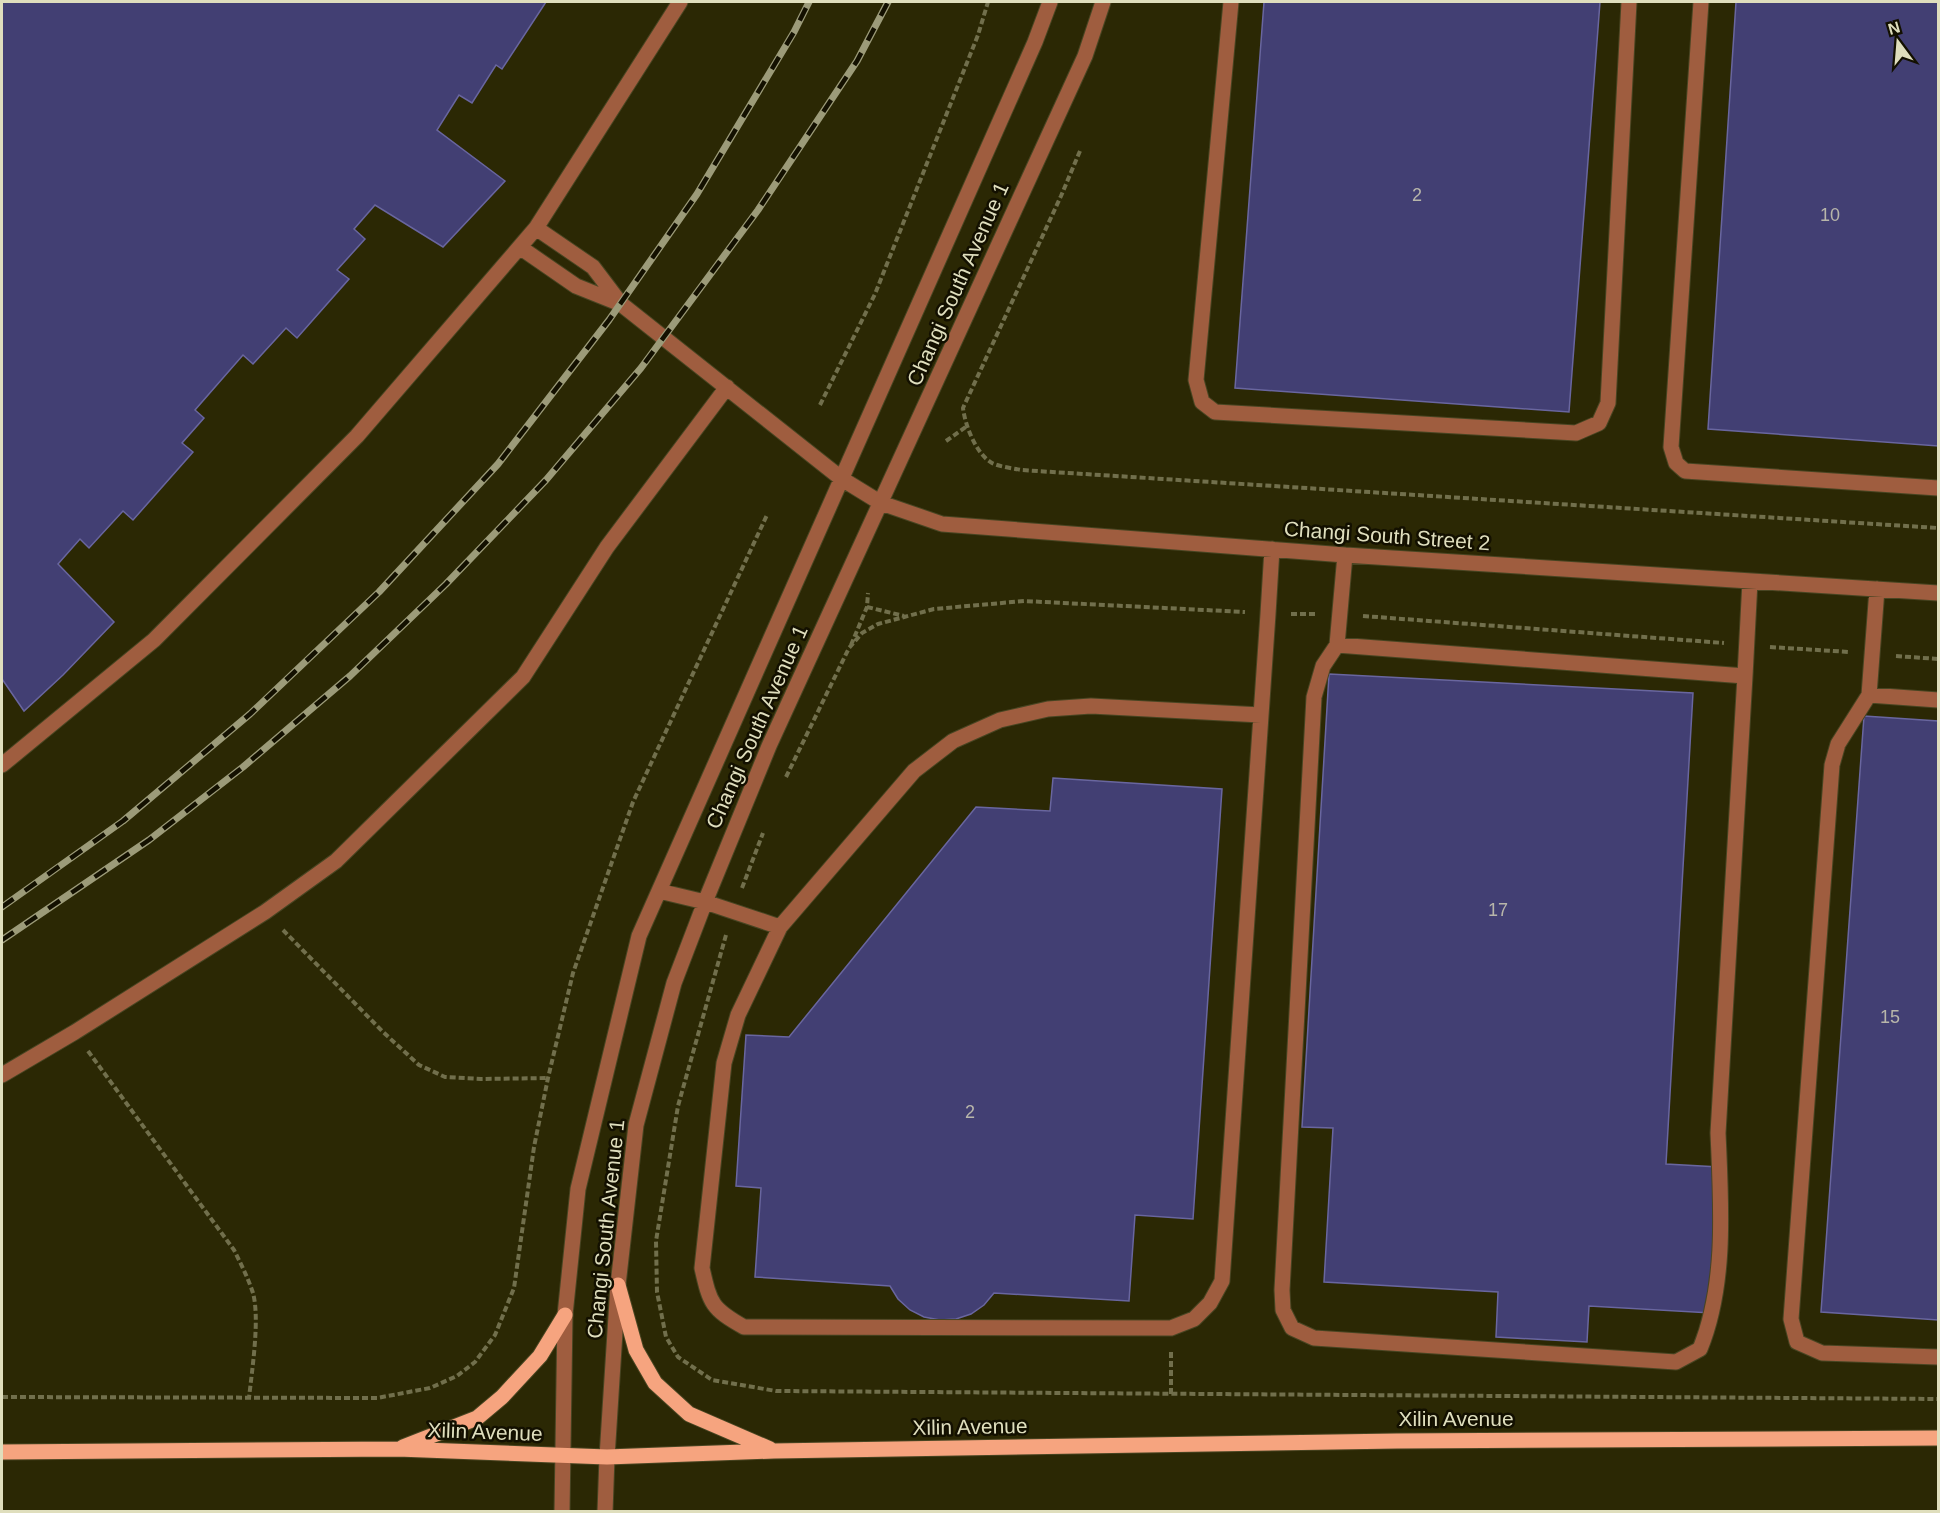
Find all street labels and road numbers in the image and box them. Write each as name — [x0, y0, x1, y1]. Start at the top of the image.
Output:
street label: Changi South Avenue 1 — [902, 178, 1013, 389]
street label: Changi South Street 2 — [1283, 517, 1491, 554]
street label: Changi South Avenue 1 — [701, 621, 812, 832]
street label: Changi South Avenue 1 — [583, 1118, 628, 1340]
street label: Xilin Avenue — [1398, 1407, 1514, 1430]
street label: Xilin Avenue — [912, 1414, 1028, 1439]
street label: Xilin Avenue — [427, 1418, 543, 1445]

